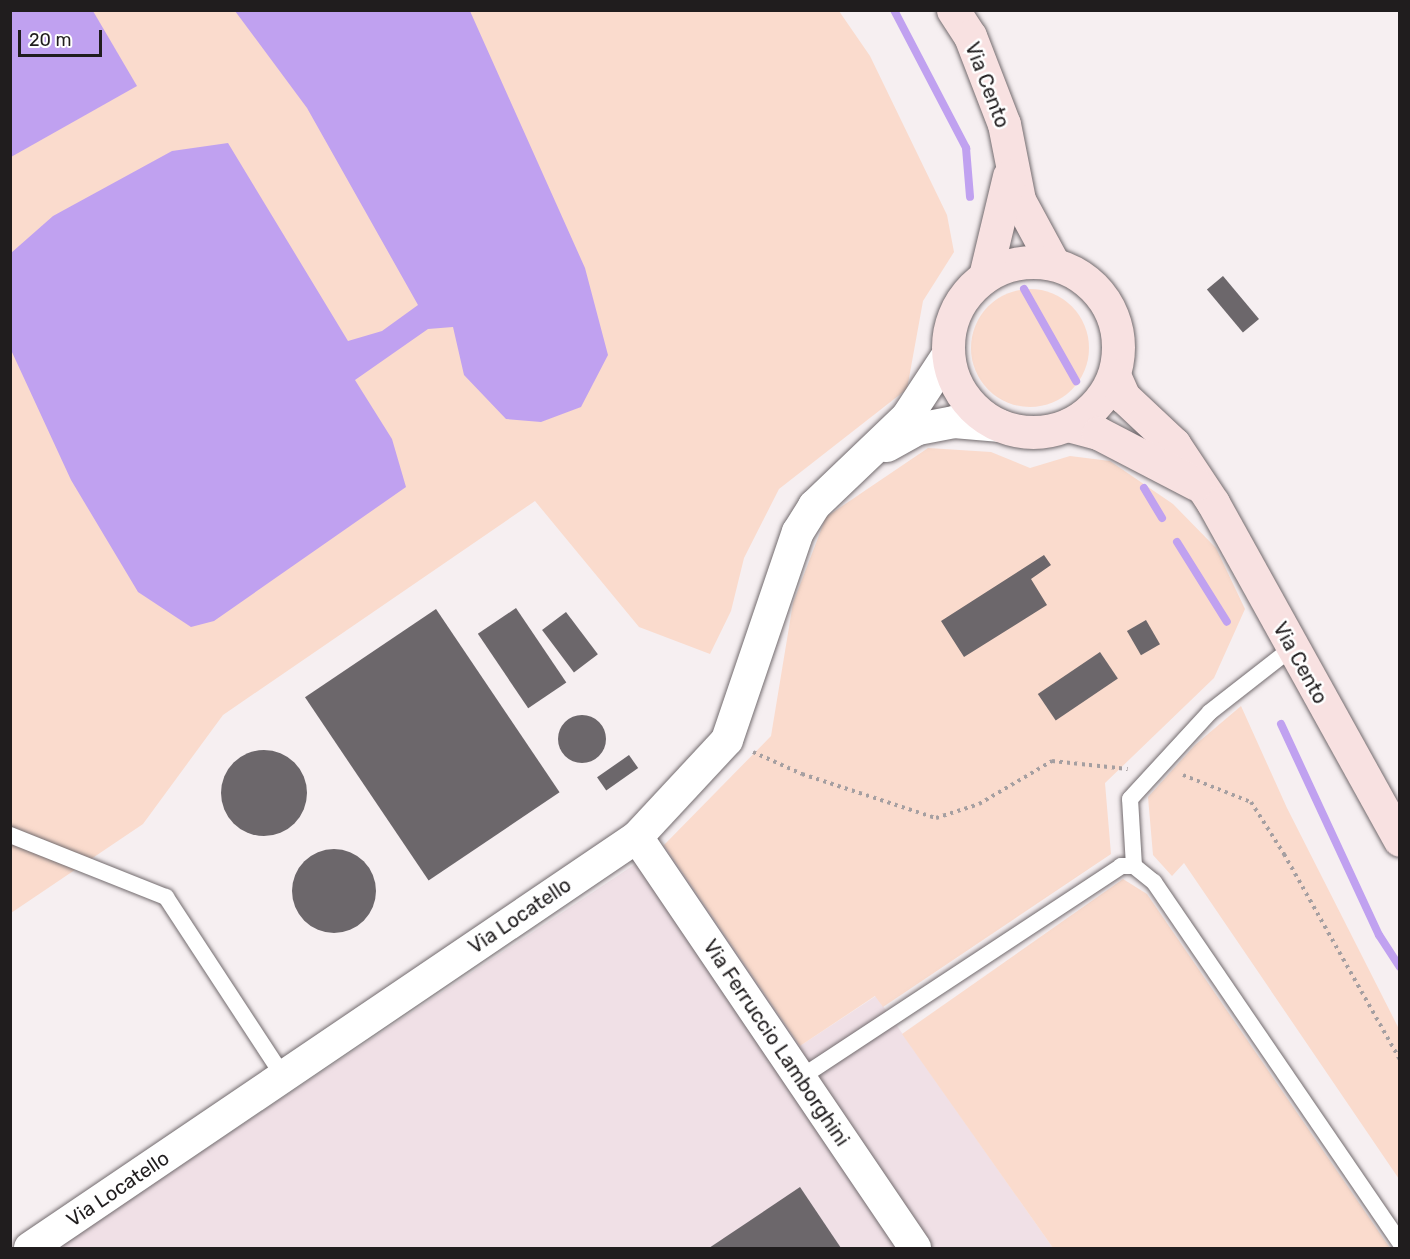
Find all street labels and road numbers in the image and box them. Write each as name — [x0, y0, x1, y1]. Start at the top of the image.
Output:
street label: Via Cento — [960, 39, 1014, 131]
street label: Via Cento — [1268, 618, 1332, 708]
street label: Via Locatello — [464, 873, 576, 959]
street label: Via Ferruccio Lamborghini — [698, 935, 854, 1151]
street label: Via Locatello — [62, 1146, 174, 1232]

